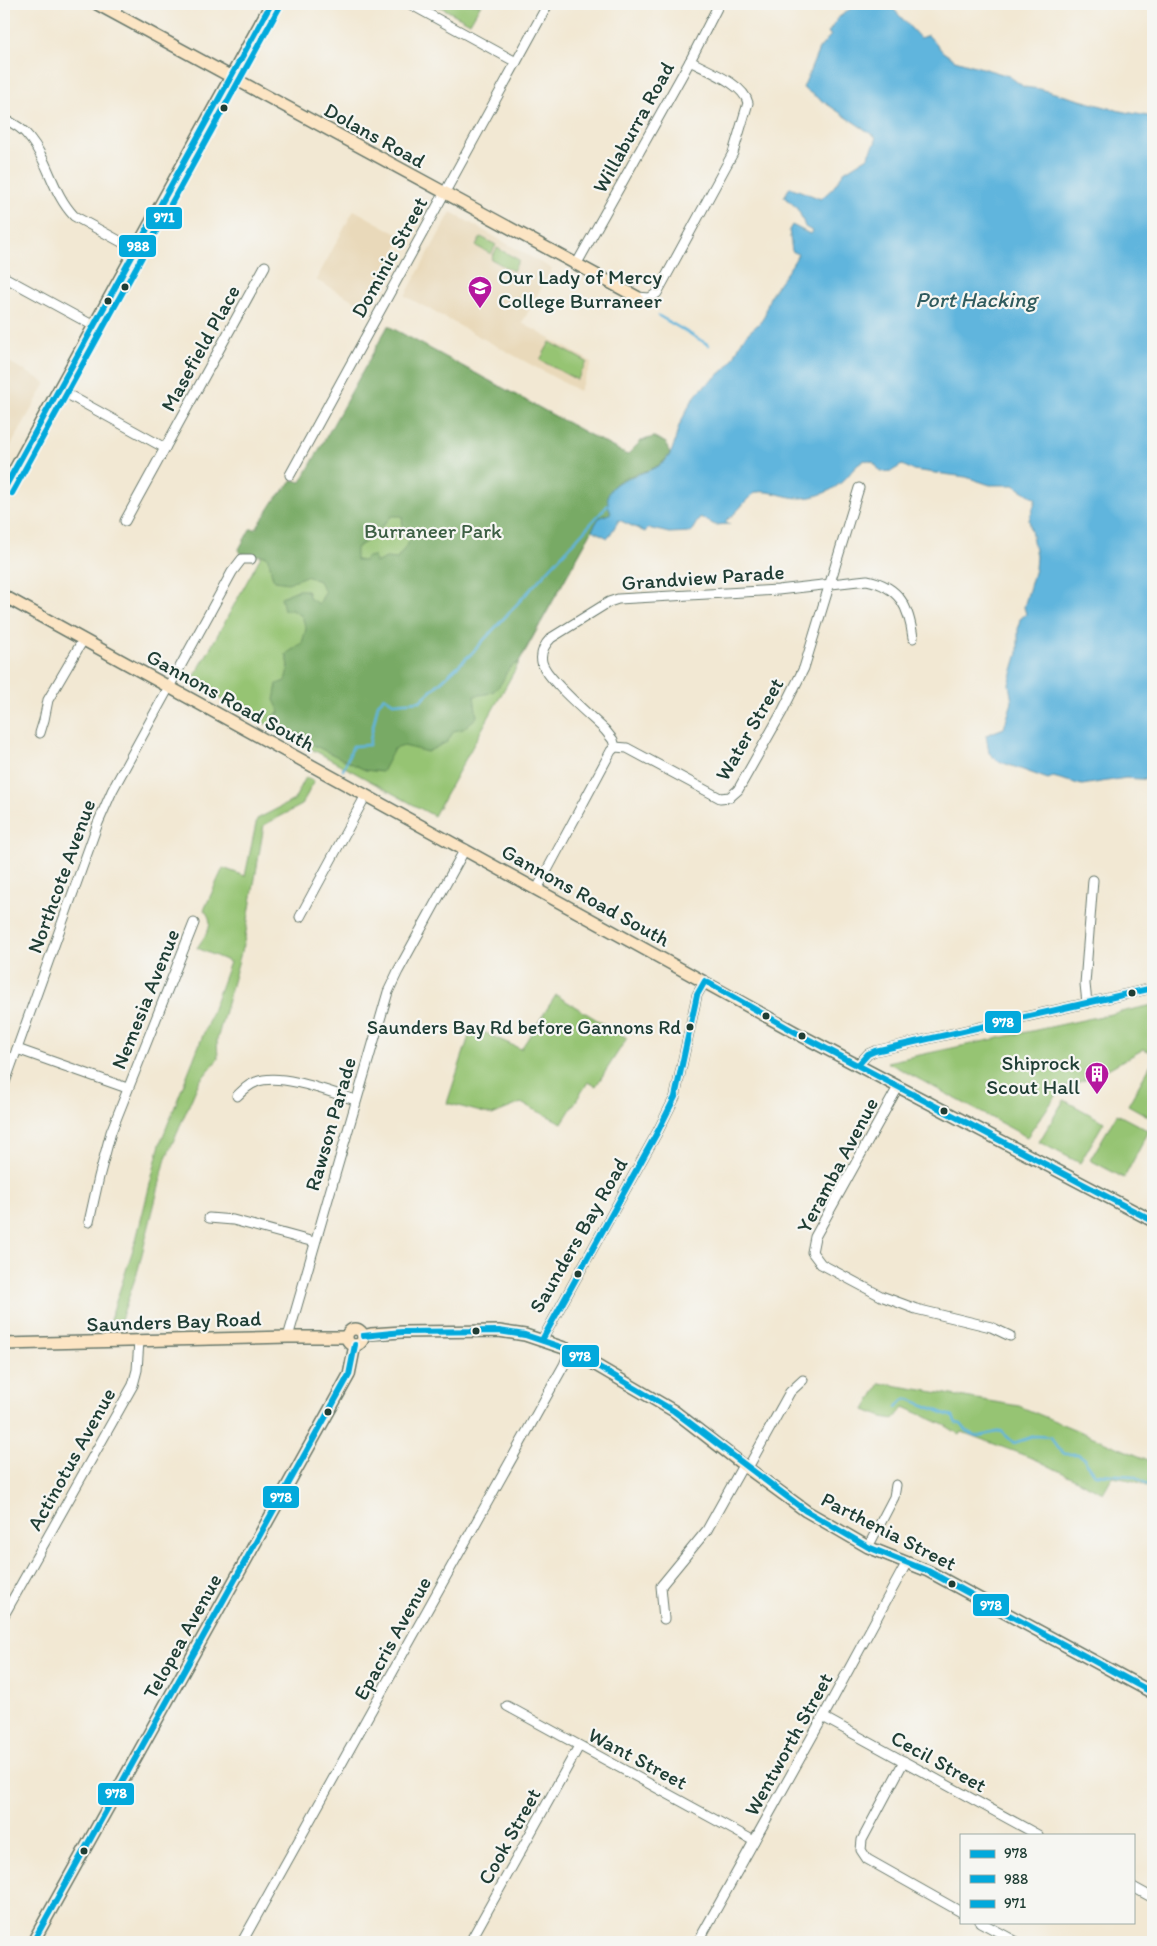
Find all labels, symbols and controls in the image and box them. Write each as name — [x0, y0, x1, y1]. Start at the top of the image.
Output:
street label: Willaburra Road — [587, 57, 680, 197]
street label: Dolans Road — [320, 97, 430, 173]
unlabelled marker — [219, 103, 229, 113]
street label: Dominic Street — [346, 192, 433, 322]
line badge: 971 — [145, 206, 183, 230]
text: 971 — [154, 209, 175, 226]
line badge: 988 — [118, 234, 157, 258]
text: 988 — [127, 238, 150, 255]
place label: Our Lady of Mercy College Burraneer — [498, 264, 663, 313]
school or university icon: Our Lady of Mercy College Burraneer — [467, 275, 493, 309]
street label: Masefield Place — [155, 280, 245, 416]
unlabelled marker — [120, 282, 130, 292]
water label: Port Hacking — [915, 286, 1039, 313]
unlabelled marker — [103, 296, 113, 306]
park label: Burraneer Park — [364, 518, 502, 543]
street label: Grandview Parade — [621, 559, 785, 595]
street label: Gannons Road South — [142, 643, 320, 757]
street label: Water Street — [710, 673, 789, 785]
street label: Northcote Avenue — [22, 796, 100, 956]
street label: Gannons Road South — [497, 838, 675, 952]
street label: Nemesia Avenue — [106, 925, 184, 1073]
unlabelled marker — [1127, 988, 1137, 998]
line badge: 978 — [984, 1010, 1022, 1034]
unlabelled marker — [761, 1011, 771, 1021]
text: 978 — [992, 1014, 1014, 1031]
place label: Saunders Bay Rd before Gannons Rd — [367, 1015, 681, 1039]
marker: Saunders Bay Rd before Gannons Rd — [685, 1022, 695, 1032]
unlabelled marker — [797, 1031, 807, 1041]
place label: Shiprock Scout Hall — [986, 1050, 1080, 1099]
street label: Rawson Parade — [299, 1054, 361, 1194]
building icon: Shiprock Scout Hall — [1084, 1061, 1110, 1095]
street label: Yeramba Avenue — [791, 1093, 883, 1237]
unlabelled marker — [939, 1106, 949, 1116]
street label: Saunders Bay Road — [523, 1153, 633, 1317]
unlabelled marker — [573, 1269, 583, 1279]
street label: Saunders Bay Road — [86, 1305, 262, 1337]
unlabelled marker — [471, 1326, 481, 1336]
line badge: 978 — [561, 1344, 600, 1368]
text: 978 — [569, 1348, 591, 1365]
street label: Actinotus Avenue — [21, 1383, 121, 1535]
unlabelled marker — [323, 1407, 333, 1417]
line badge: 978 — [262, 1485, 300, 1509]
street label: Parthenia Street — [817, 1486, 961, 1576]
text: 978 — [270, 1489, 292, 1506]
street label: Telopea Avenue — [137, 1569, 227, 1703]
street label: Epacris Avenue — [348, 1572, 436, 1704]
unlabelled marker — [947, 1579, 957, 1589]
line badge: 978 — [972, 1593, 1010, 1617]
text: 978 — [980, 1597, 1002, 1614]
street label: Wentworth Street — [738, 1668, 838, 1820]
street label: Want Street — [584, 1722, 692, 1795]
street label: Cecil Street — [887, 1725, 991, 1798]
line badge: 978 — [97, 1782, 135, 1806]
street label: Cook Street — [472, 1783, 546, 1889]
text: 978 — [105, 1785, 127, 1802]
legend — [960, 1834, 1134, 1924]
text: 978 — [1004, 1844, 1028, 1862]
unlabelled marker — [79, 1846, 89, 1856]
text: 988 — [1004, 1870, 1028, 1888]
text: 971 — [1004, 1894, 1026, 1912]

